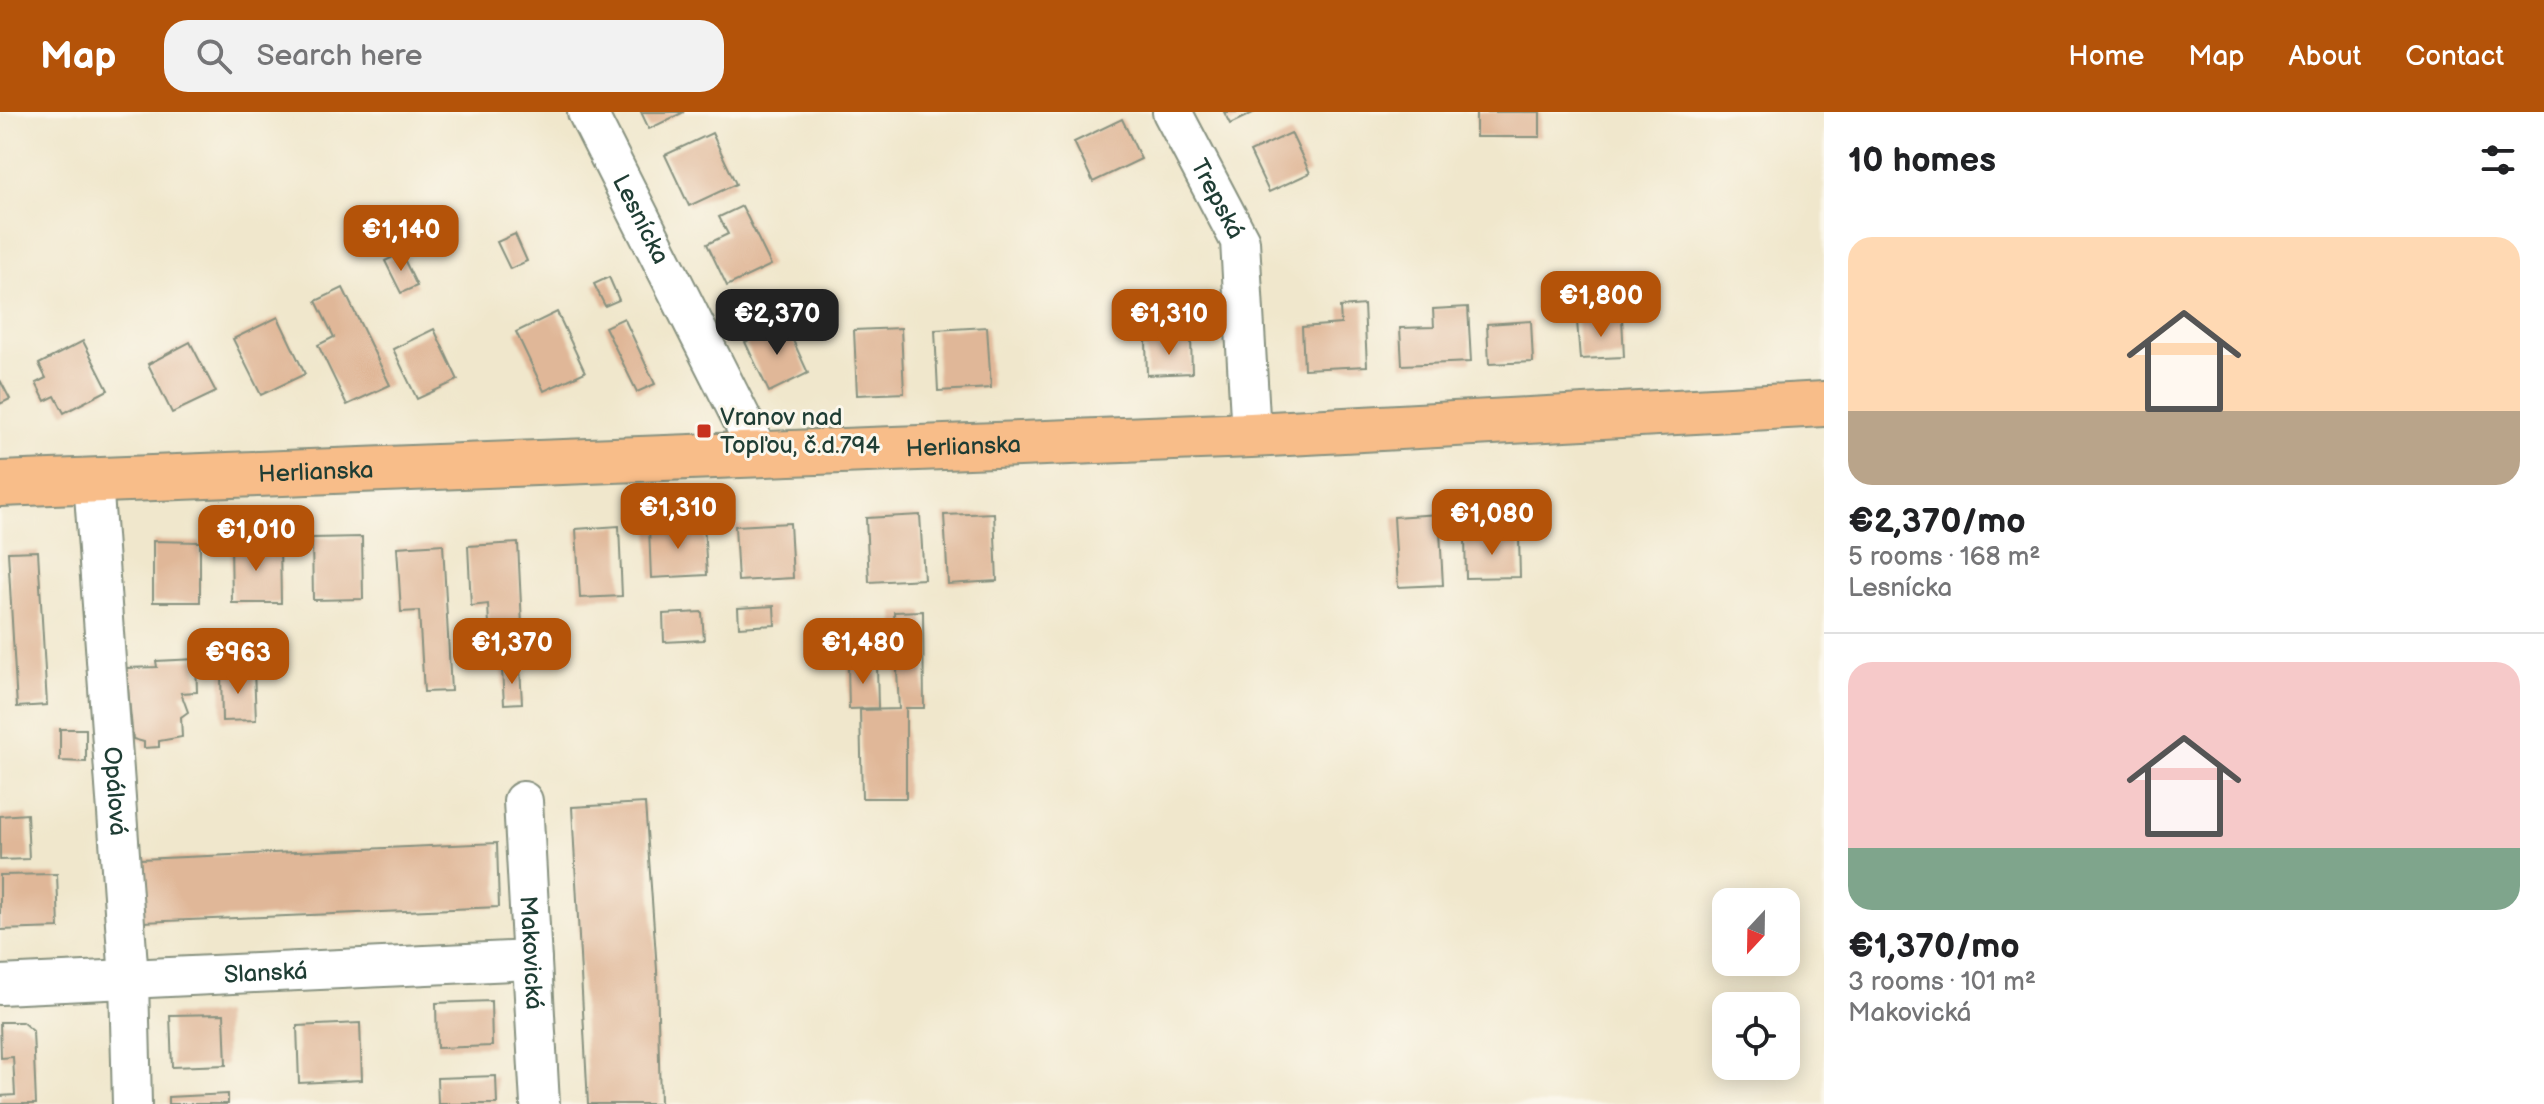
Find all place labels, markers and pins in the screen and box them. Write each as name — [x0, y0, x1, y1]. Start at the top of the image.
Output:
pin: €1,140 — [336, 205, 466, 273]
pin: €1,800 — [1536, 271, 1666, 339]
pin: €2,370 — [712, 289, 842, 357]
pin: €1,310 — [1104, 289, 1234, 357]
place label: Vranov nad Topľou, č.d.794 — [720, 403, 880, 460]
marker: Vranov nad Topľou, č.d.794 — [695, 422, 713, 440]
pin: €1,310 — [613, 483, 743, 551]
pin: €1,080 — [1427, 489, 1557, 557]
pin: €1,010 — [191, 505, 321, 573]
pin: €1,370 — [447, 618, 577, 686]
pin: €1,480 — [798, 618, 928, 686]
pin: €963 — [191, 628, 285, 696]

